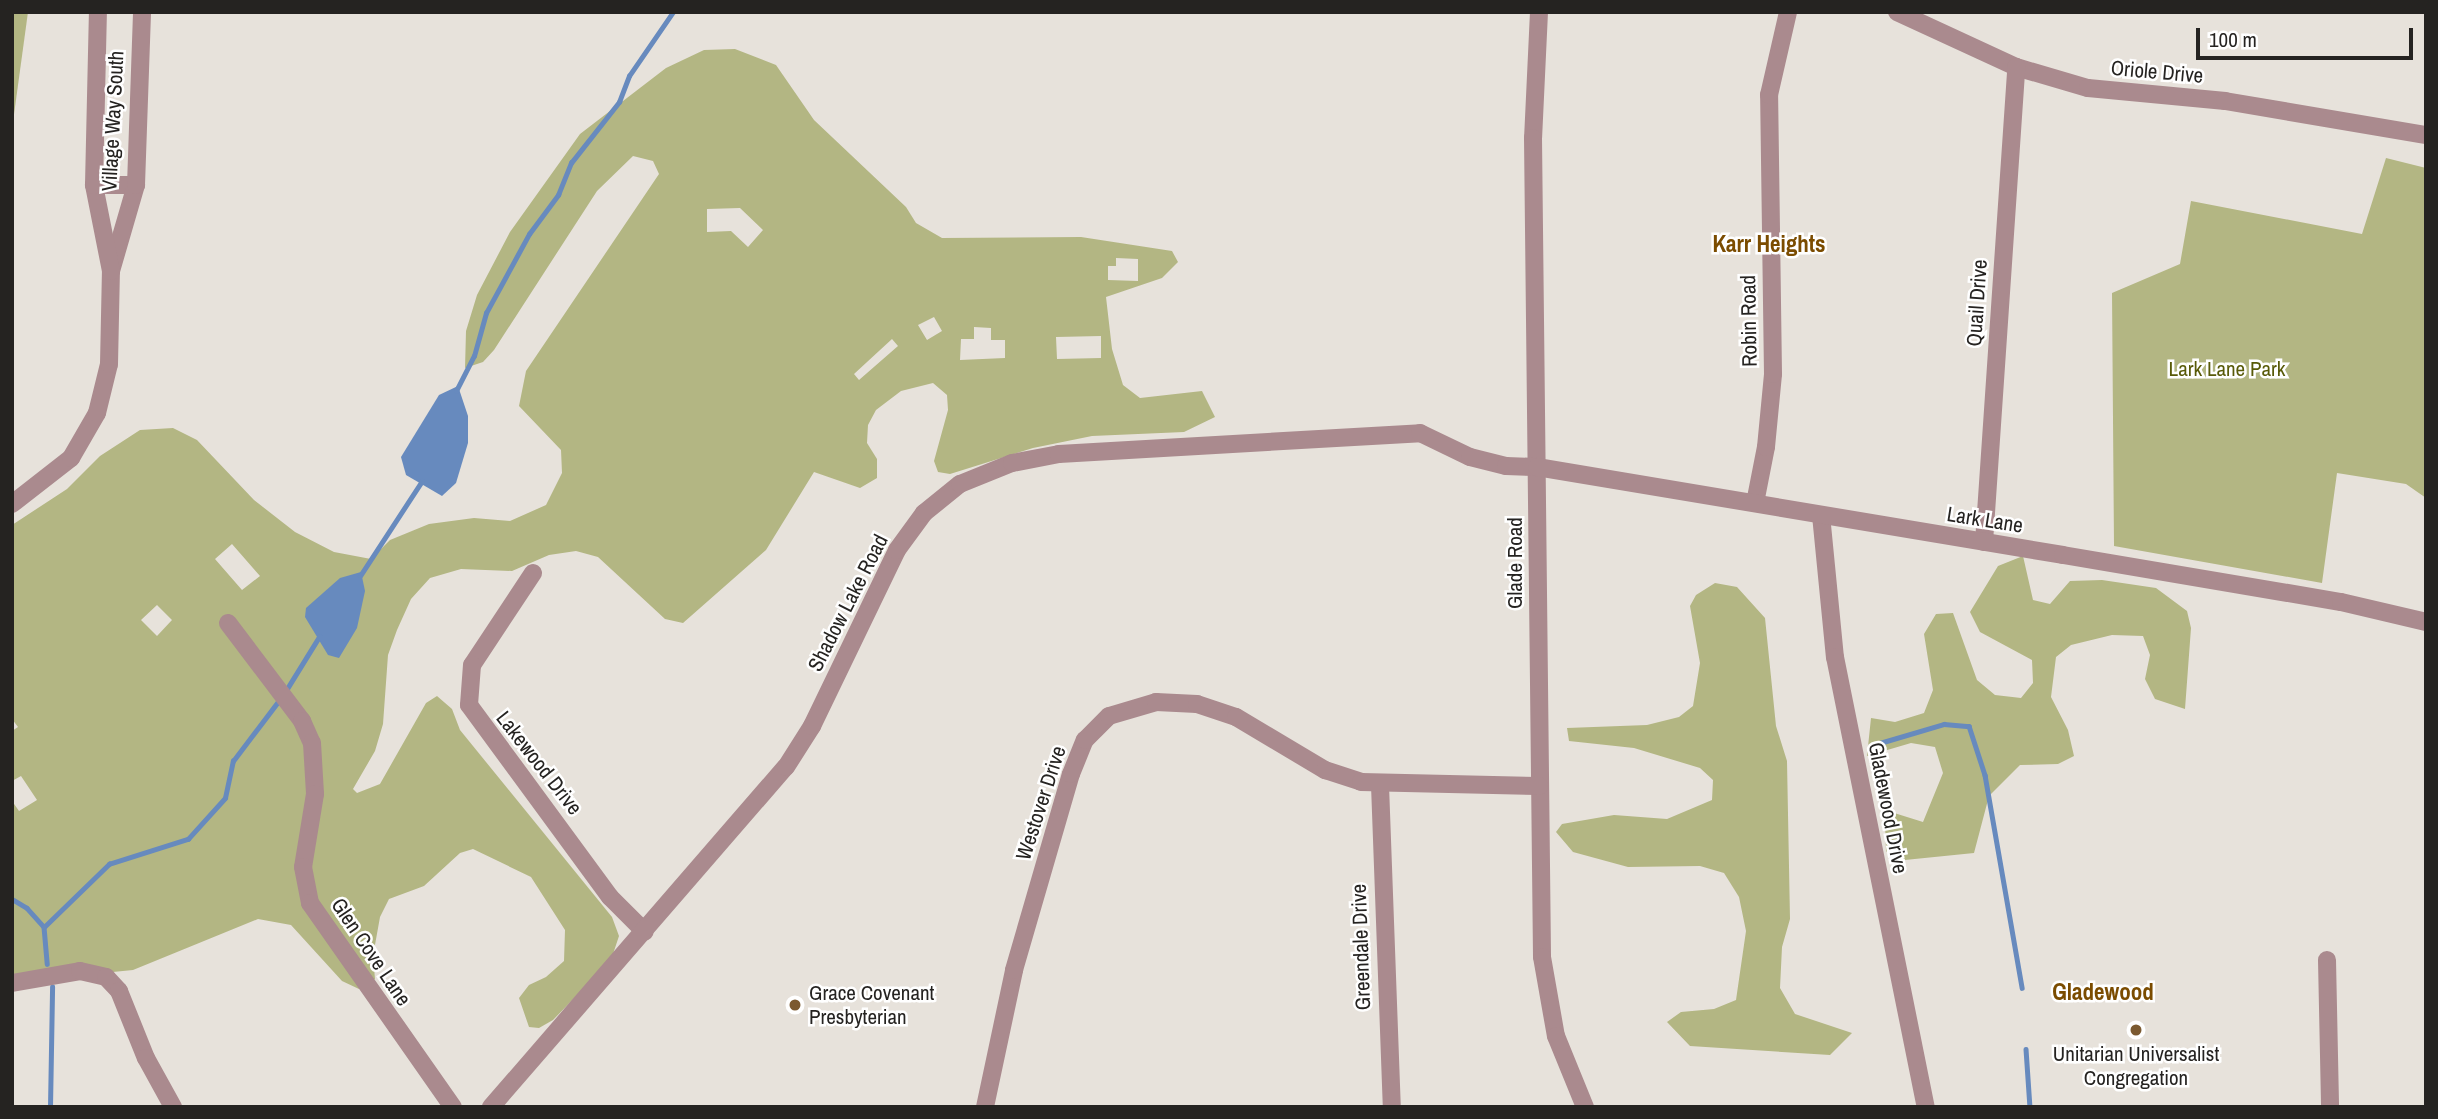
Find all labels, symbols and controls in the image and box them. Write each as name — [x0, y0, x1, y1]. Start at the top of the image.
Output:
scale bar — [2200, 14, 2417, 58]
text: 100 m — [2209, 25, 2257, 54]
street label: Village Way South — [97, 50, 129, 192]
street label: Oriole Drive — [2110, 55, 2204, 89]
district label: Karr Heights — [1712, 230, 1826, 258]
street label: Quail Drive — [1961, 259, 1993, 347]
street label: Robin Road — [1736, 275, 1762, 367]
park label: Lark Lane Park — [2169, 356, 2285, 382]
street label: Lark Lane — [1945, 502, 2025, 538]
street label: Glade Road — [1502, 517, 1528, 609]
street label: Shadow Lake Road — [803, 530, 893, 676]
street label: Lakewood Drive — [491, 706, 587, 820]
street label: Gladewood Drive — [1863, 740, 1913, 876]
street label: Westover Drive — [1011, 743, 1071, 863]
street label: Greendale Drive — [1346, 883, 1376, 1011]
street label: Glen Cove Lane — [326, 893, 416, 1011]
district label: Gladewood — [2052, 978, 2154, 1006]
place label: Grace Covenant Presbyterian — [809, 980, 934, 1030]
marker: Grace Covenant Presbyterian — [787, 997, 803, 1013]
marker: Unitarian Universalist Congregation — [2128, 1022, 2144, 1038]
place label: Unitarian Universalist Congregation — [2053, 1041, 2219, 1091]

